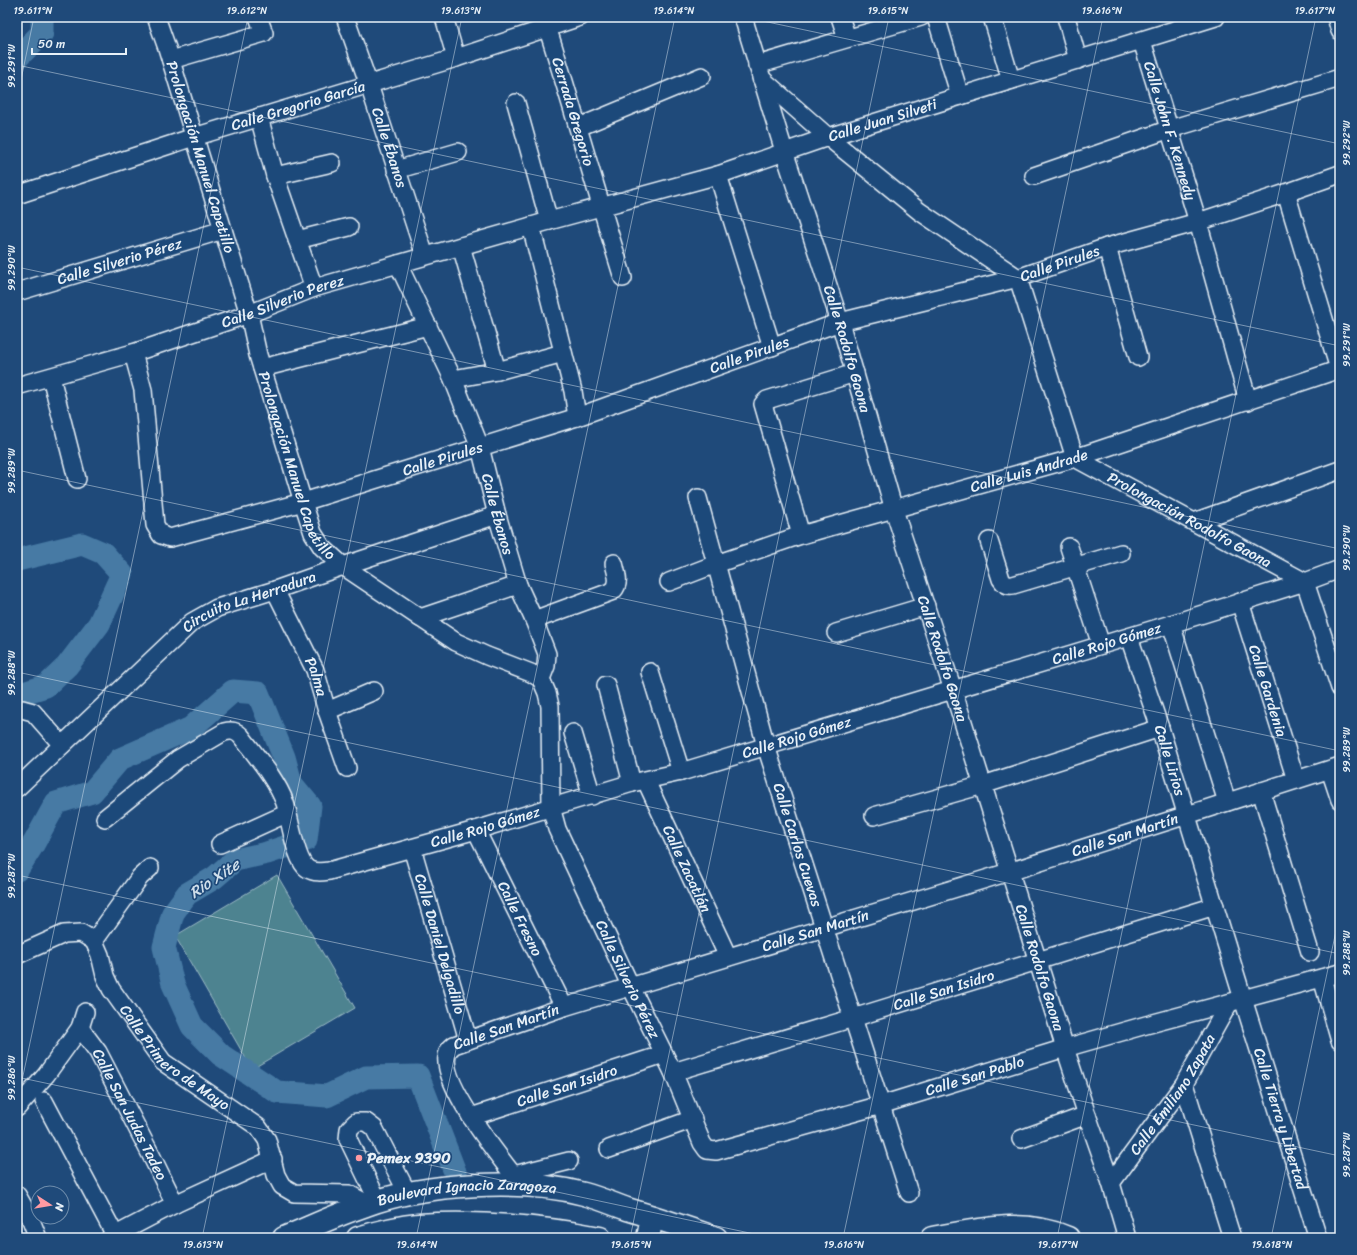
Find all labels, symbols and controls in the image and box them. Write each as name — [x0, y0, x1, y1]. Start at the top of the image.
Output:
text: 19.611°N — [14, 2, 53, 20]
text: 19.612°N — [227, 2, 267, 20]
text: 19.613°N — [441, 2, 481, 20]
text: 19.614°N — [654, 2, 695, 20]
text: 19.615°N — [868, 2, 908, 20]
text: 19.616°N — [1082, 2, 1122, 20]
text: 19.617°N — [1295, 2, 1335, 20]
scale bar — [32, 30, 126, 56]
text: 50 m — [38, 33, 65, 55]
text: 99.291°W — [3, 44, 21, 88]
street label: Cerrada Gregorio — [544, 54, 602, 170]
street label: Prolongación Manuel Capetillo — [159, 58, 243, 257]
street label: Calle John F. Kennedy — [1136, 58, 1204, 204]
street label: Calle Gregorio García — [228, 73, 369, 138]
street label: Calle Juan Silveti — [825, 91, 941, 149]
street label: Calle Ébanos — [364, 104, 415, 191]
text: 99.292°W — [1338, 120, 1356, 165]
street label: Calle Silverio Pérez — [54, 230, 186, 292]
street label: Calle Pirules — [1016, 237, 1103, 289]
text: 99.290°W — [3, 245, 21, 291]
street label: Calle Silverio Perez — [218, 267, 348, 335]
street label: Calle Rodolfo Gaona — [816, 282, 879, 416]
text: 99.291°W — [1338, 323, 1356, 367]
street label: Calle Pirules — [706, 328, 793, 381]
street label: Prolongación Manuel Capetillo — [251, 368, 342, 567]
street label: Calle Pirules — [399, 434, 486, 483]
street label: Calle Luis Andrade — [967, 441, 1092, 500]
text: 99.289°W — [3, 448, 21, 494]
street label: Prolongación Rodolfo Gaona — [1102, 465, 1277, 575]
street label: Calle Ébanos — [474, 471, 521, 558]
text: 99.290°W — [1338, 525, 1356, 571]
street label: Circuito La Herradura — [175, 563, 320, 639]
street label: Calle Rodolfo Gaona — [910, 592, 975, 726]
street label: Calle Rojo Gómez — [1049, 614, 1165, 672]
street label: Calle Gardenia — [1241, 641, 1295, 741]
text: 99.288°W — [3, 650, 21, 696]
street label: Palma — [297, 652, 335, 700]
street label: Calle Rojo Gómez — [739, 708, 855, 766]
street label: Calle Lirios — [1147, 722, 1193, 799]
text: 99.289°W — [1338, 727, 1356, 773]
street label: Calle Carlos Cuevas — [766, 780, 830, 910]
street label: Calle Rojo Gómez — [428, 798, 544, 855]
street label: Calle San Martín — [1068, 806, 1182, 864]
street label: Calle Zacatlán — [655, 821, 719, 917]
water label: Rio Xite — [183, 850, 247, 906]
text: 99.287°W — [3, 853, 21, 898]
street label: Calle Daniel Delgadillo — [407, 871, 473, 1018]
street label: Calle Fresno — [490, 876, 550, 961]
street label: Calle Rodolfo Gaona — [1008, 901, 1072, 1035]
street label: Calle San Martín — [759, 902, 872, 959]
street label: Calle Silverio Pérez — [588, 915, 668, 1044]
text: 99.288°W — [1338, 930, 1356, 976]
street label: Calle San Isidro — [890, 962, 998, 1018]
street label: Calle San Martín — [450, 997, 563, 1057]
street label: Calle Primero de Mayo — [113, 999, 236, 1118]
street label: Calle Emiliano Zapata — [1123, 1028, 1223, 1161]
street label: Calle San Judas Tadeo — [85, 1044, 175, 1185]
street label: Calle Tierra y Libertad — [1246, 1045, 1315, 1194]
street label: Calle San Pablo — [922, 1048, 1028, 1104]
text: 99.286°W — [3, 1055, 21, 1100]
street label: Calle San Isidro — [513, 1057, 621, 1114]
text: 99.287°W — [1338, 1132, 1356, 1177]
place label: Pemex 9390 — [367, 1145, 451, 1171]
marker: Pemex 9390 — [354, 1153, 364, 1163]
street label: Boulevard Ignacio Zaragoza — [374, 1172, 559, 1213]
north arrow — [30, 1185, 70, 1225]
text: N — [49, 1200, 70, 1213]
text: 19.613°N — [183, 1236, 223, 1254]
text: 19.614°N — [397, 1236, 438, 1254]
text: 19.615°N — [611, 1236, 651, 1254]
text: 19.616°N — [824, 1236, 864, 1254]
text: 19.617°N — [1038, 1236, 1078, 1254]
text: 19.618°N — [1252, 1236, 1292, 1254]

